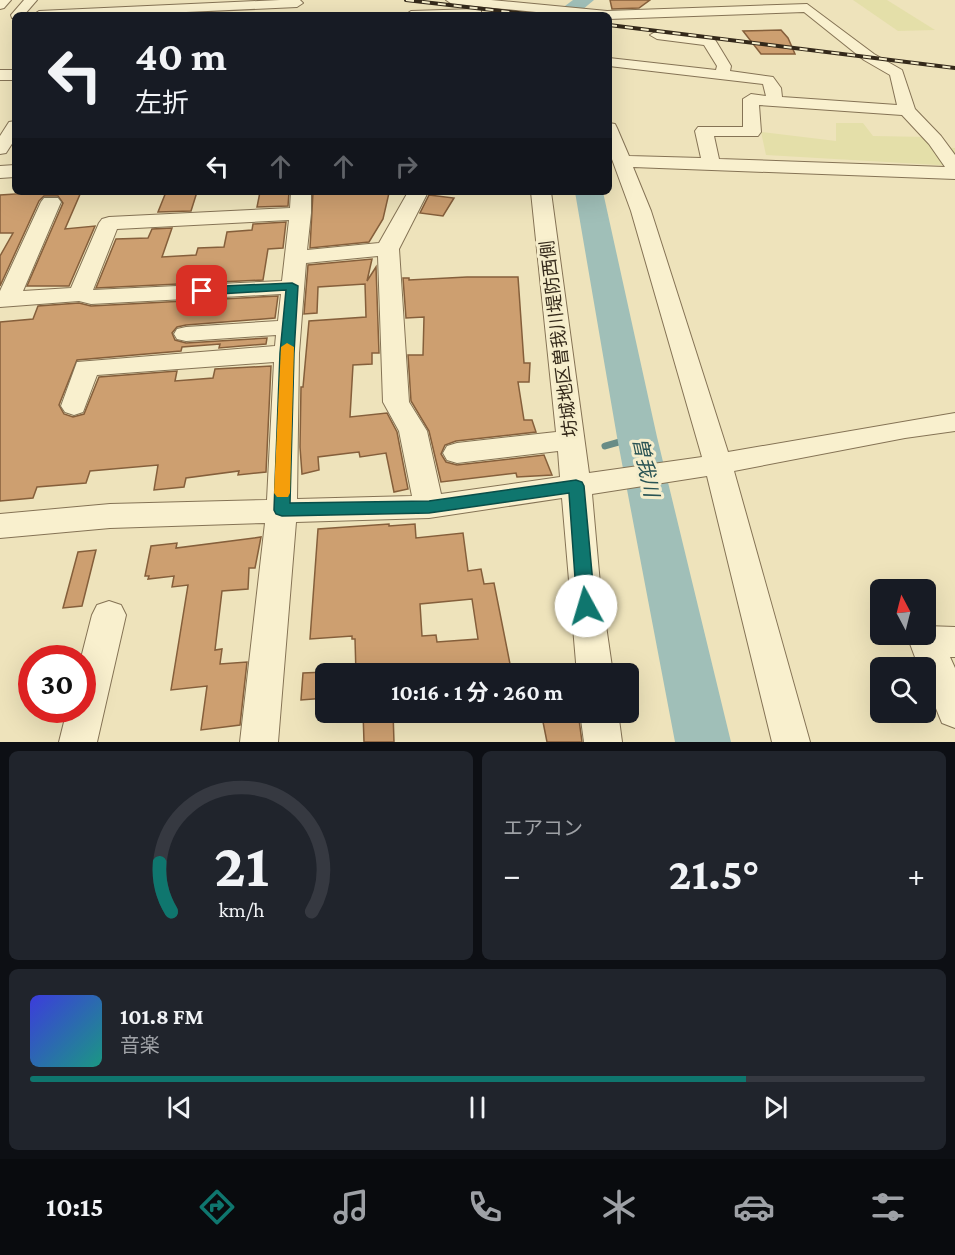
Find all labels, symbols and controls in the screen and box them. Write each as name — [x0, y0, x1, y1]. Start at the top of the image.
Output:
text: 40 m — [135, 32, 227, 79]
icon: left — [36, 36, 114, 114]
text: 左折 — [135, 88, 189, 118]
icon: left — [201, 150, 234, 183]
icon: ahead — [264, 150, 297, 183]
icon: ahead — [327, 150, 360, 183]
icon: right — [390, 150, 423, 183]
street label: 坊城地区曽我川堤防西側 — [537, 240, 581, 438]
pin — [176, 265, 227, 316]
icon: arrive — [185, 274, 218, 307]
water label: 曽我川 — [629, 435, 663, 501]
position arrow — [554, 574, 618, 638]
north arrow — [870, 579, 936, 645]
map controls — [870, 579, 936, 723]
speed limit sign: 30 — [18, 645, 96, 723]
button: search — [870, 657, 936, 723]
text: 10:16 · 1 分 · 260 m — [391, 680, 563, 705]
text: エアコン — [503, 817, 583, 839]
text: 21 — [213, 830, 269, 899]
text: 21.5° — [669, 849, 759, 899]
text: − — [503, 856, 520, 893]
text: + — [908, 856, 925, 893]
text: km/h — [218, 899, 265, 923]
text: 101.8 FM — [120, 1004, 204, 1029]
text: 音楽 — [120, 1034, 160, 1056]
icon: previous — [163, 1091, 196, 1124]
icon: pause — [461, 1091, 494, 1124]
icon: next — [759, 1091, 792, 1124]
icon: directions — [196, 1186, 238, 1228]
icon: music — [330, 1186, 372, 1228]
icon: phone — [464, 1186, 506, 1228]
icon: climate — [598, 1186, 640, 1228]
icon: car — [733, 1186, 775, 1228]
icon: filters — [867, 1186, 909, 1228]
text: 10:15 — [46, 1192, 103, 1222]

